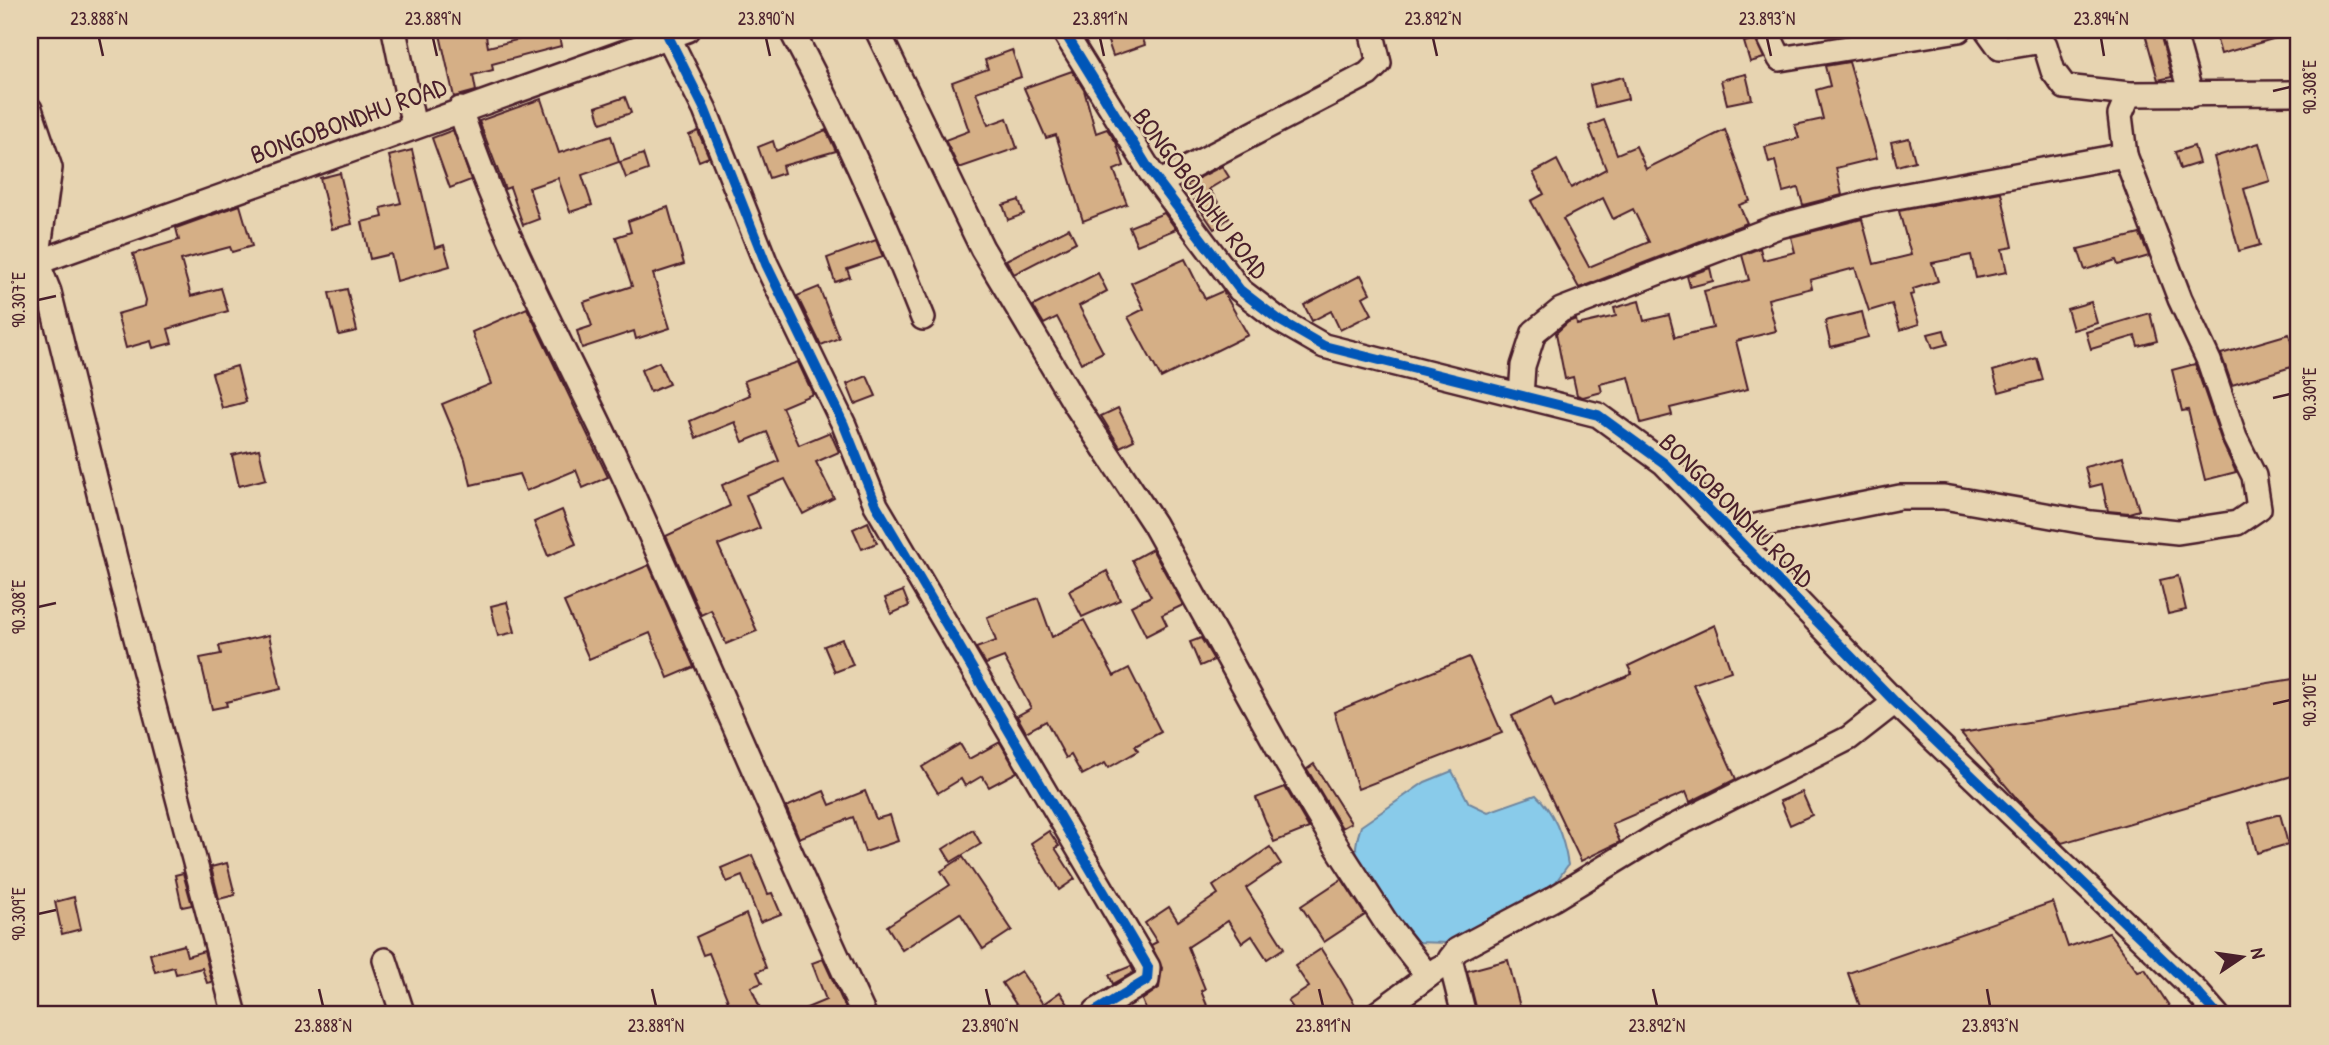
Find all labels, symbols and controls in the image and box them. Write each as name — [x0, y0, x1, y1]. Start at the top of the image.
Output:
text: 23.888°N — [70, 6, 128, 31]
text: 23.889°N — [405, 6, 461, 31]
text: 23.890°N — [738, 6, 794, 31]
text: 23.891°N — [1072, 6, 1128, 31]
text: 23.892°N — [1405, 6, 1461, 31]
text: 23.893°N — [1739, 6, 1795, 31]
text: 23.894°N — [2073, 6, 2129, 31]
text: 90.308°E — [2297, 60, 2322, 114]
street label: BONGOBONDHU ROAD — [245, 68, 451, 172]
street label: BONGOBONDHU ROAD — [1125, 100, 1277, 286]
text: 90.307°E — [6, 272, 31, 328]
text: 90.309°E — [2297, 367, 2322, 421]
street label: BONGOBONDHU ROAD — [1652, 425, 1823, 596]
text: 90.308°E — [6, 580, 31, 634]
text: 90.310°E — [2297, 673, 2322, 727]
text: 90.309°E — [6, 887, 31, 941]
north arrow — [2206, 922, 2276, 992]
text: N — [2245, 945, 2272, 961]
text: 23.888°N — [294, 1013, 352, 1038]
text: 23.889°N — [628, 1013, 684, 1038]
text: 23.890°N — [962, 1013, 1018, 1038]
text: 23.891°N — [1295, 1013, 1351, 1038]
text: 23.892°N — [1629, 1013, 1685, 1038]
text: 23.893°N — [1962, 1013, 2018, 1038]

